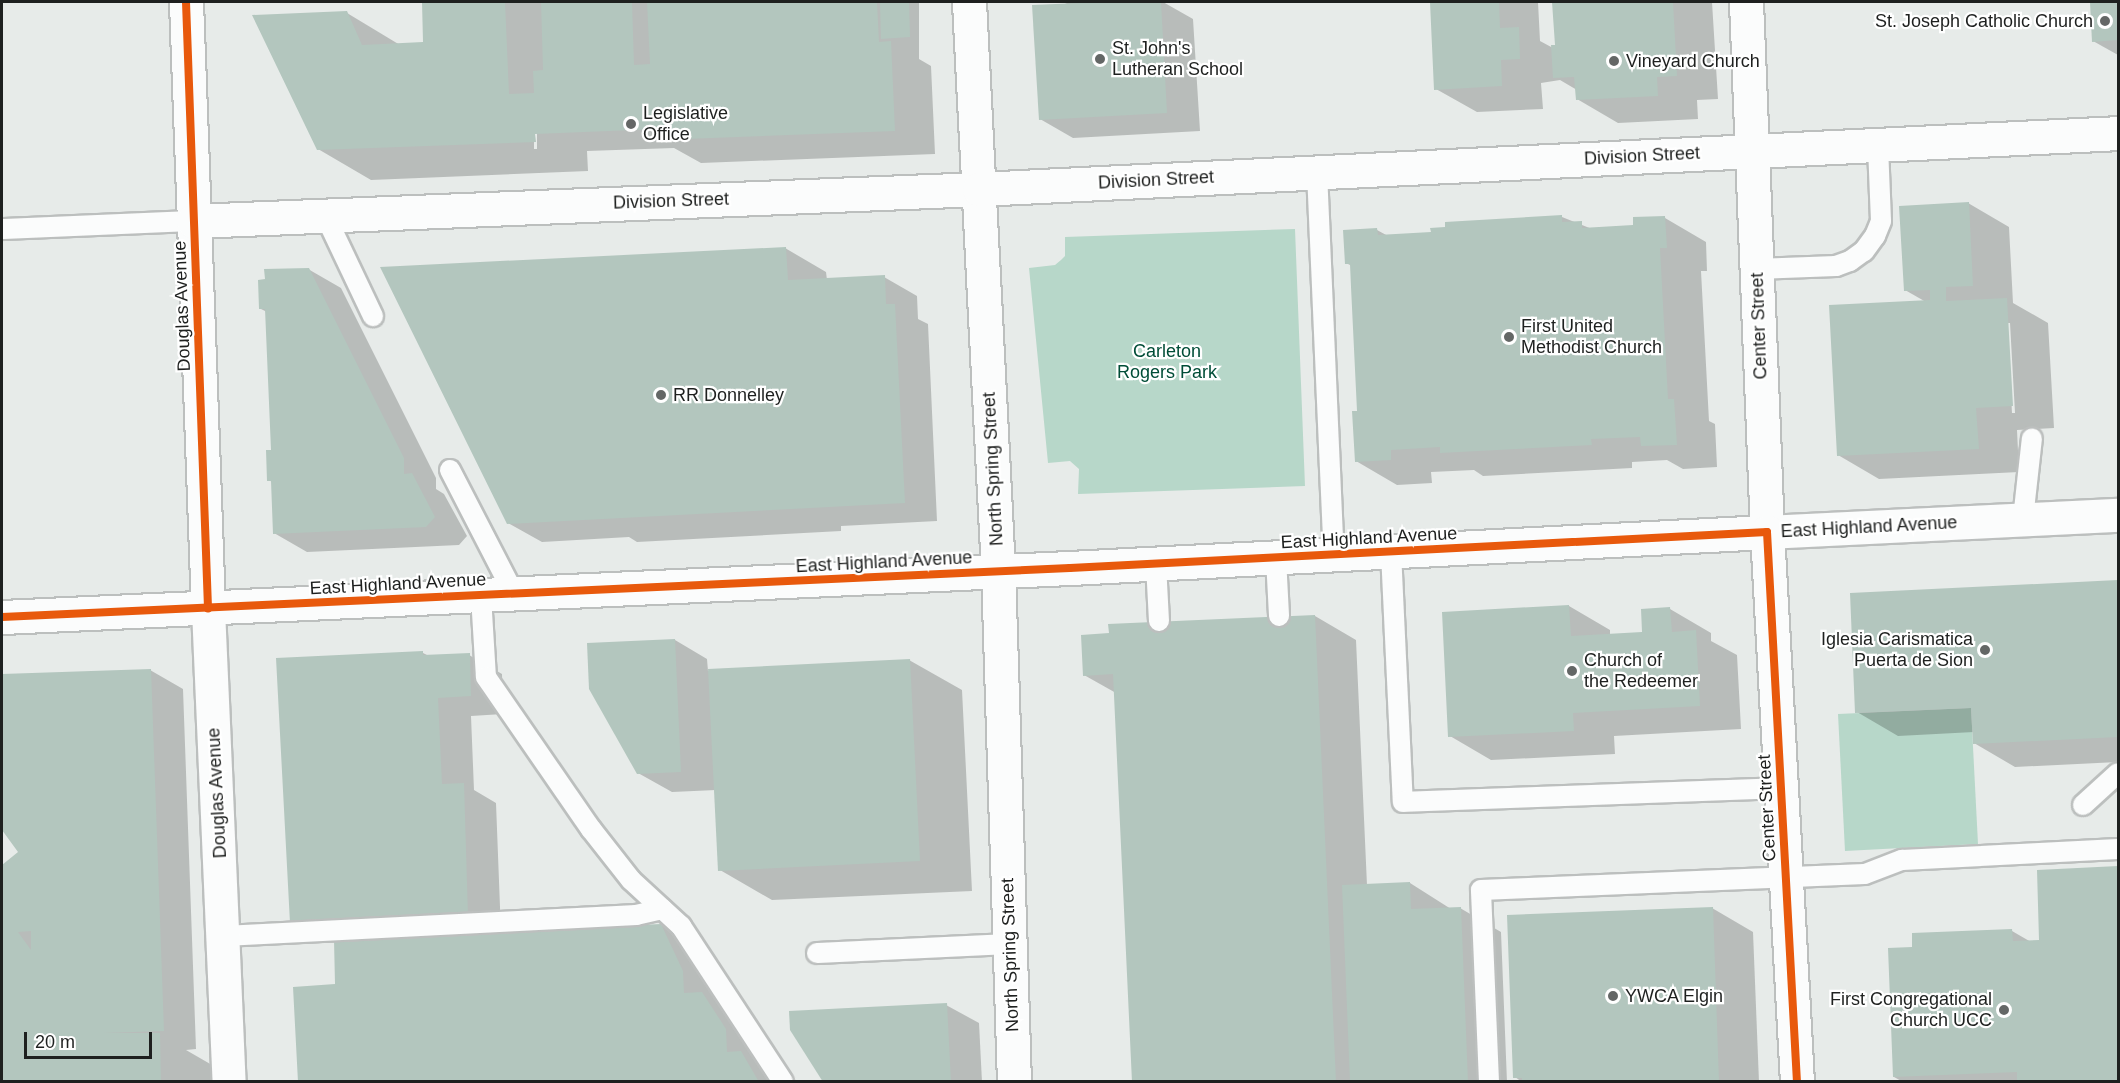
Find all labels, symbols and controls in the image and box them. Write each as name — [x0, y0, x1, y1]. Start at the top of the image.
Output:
place label: St. Joseph Catholic Church — [1875, 10, 2093, 32]
marker: St. Joseph Catholic Church — [2098, 14, 2112, 28]
place label: St. John's Lutheran School — [1112, 38, 1243, 80]
place label: Vineyard Church — [1626, 50, 1760, 72]
marker: St. John's Lutheran School — [1093, 52, 1107, 66]
marker: Vineyard Church — [1607, 54, 1621, 68]
place label: Legislative Office — [643, 103, 728, 146]
marker: Legislative Office — [624, 117, 638, 131]
street label: Division Street — [1583, 142, 1701, 170]
street label: Division Street — [1097, 166, 1215, 194]
street label: Division Street — [613, 188, 729, 214]
street label: Douglas Avenue — [169, 240, 195, 372]
street label: Center Street — [1746, 272, 1772, 380]
place label: First United Methodist Church — [1521, 316, 1662, 358]
marker: First United Methodist Church — [1502, 330, 1516, 344]
park label: Carleton Rogers Park — [1117, 341, 1217, 384]
place label: RR Donnelley — [673, 384, 784, 406]
marker: RR Donnelley — [654, 388, 668, 402]
street label: North Spring Street — [978, 392, 1008, 546]
street label: East Highland Avenue — [1780, 512, 1958, 542]
street label: East Highland Avenue — [1280, 523, 1458, 553]
street label: East Highland Avenue — [795, 547, 973, 577]
street label: East Highland Avenue — [309, 569, 487, 599]
place label: Iglesia Carismatica Puerta de Sion — [1821, 629, 1973, 672]
marker: Iglesia Carismatica Puerta de Sion — [1978, 643, 1992, 657]
place label: Church of the Redeemer — [1584, 650, 1698, 692]
marker: Church of the Redeemer — [1565, 664, 1579, 678]
street label: Douglas Avenue — [203, 727, 231, 859]
street label: Center Street — [1753, 754, 1781, 862]
street label: North Spring Street — [997, 878, 1023, 1032]
place label: YWCA Elgin — [1625, 985, 1724, 1007]
marker: YWCA Elgin — [1606, 989, 1620, 1003]
place label: First Congregational Church UCC — [1830, 989, 1992, 1032]
marker: First Congregational Church UCC — [1997, 1003, 2011, 1017]
scale bar — [27, 1020, 154, 1058]
text: 20 m — [35, 1032, 75, 1052]

